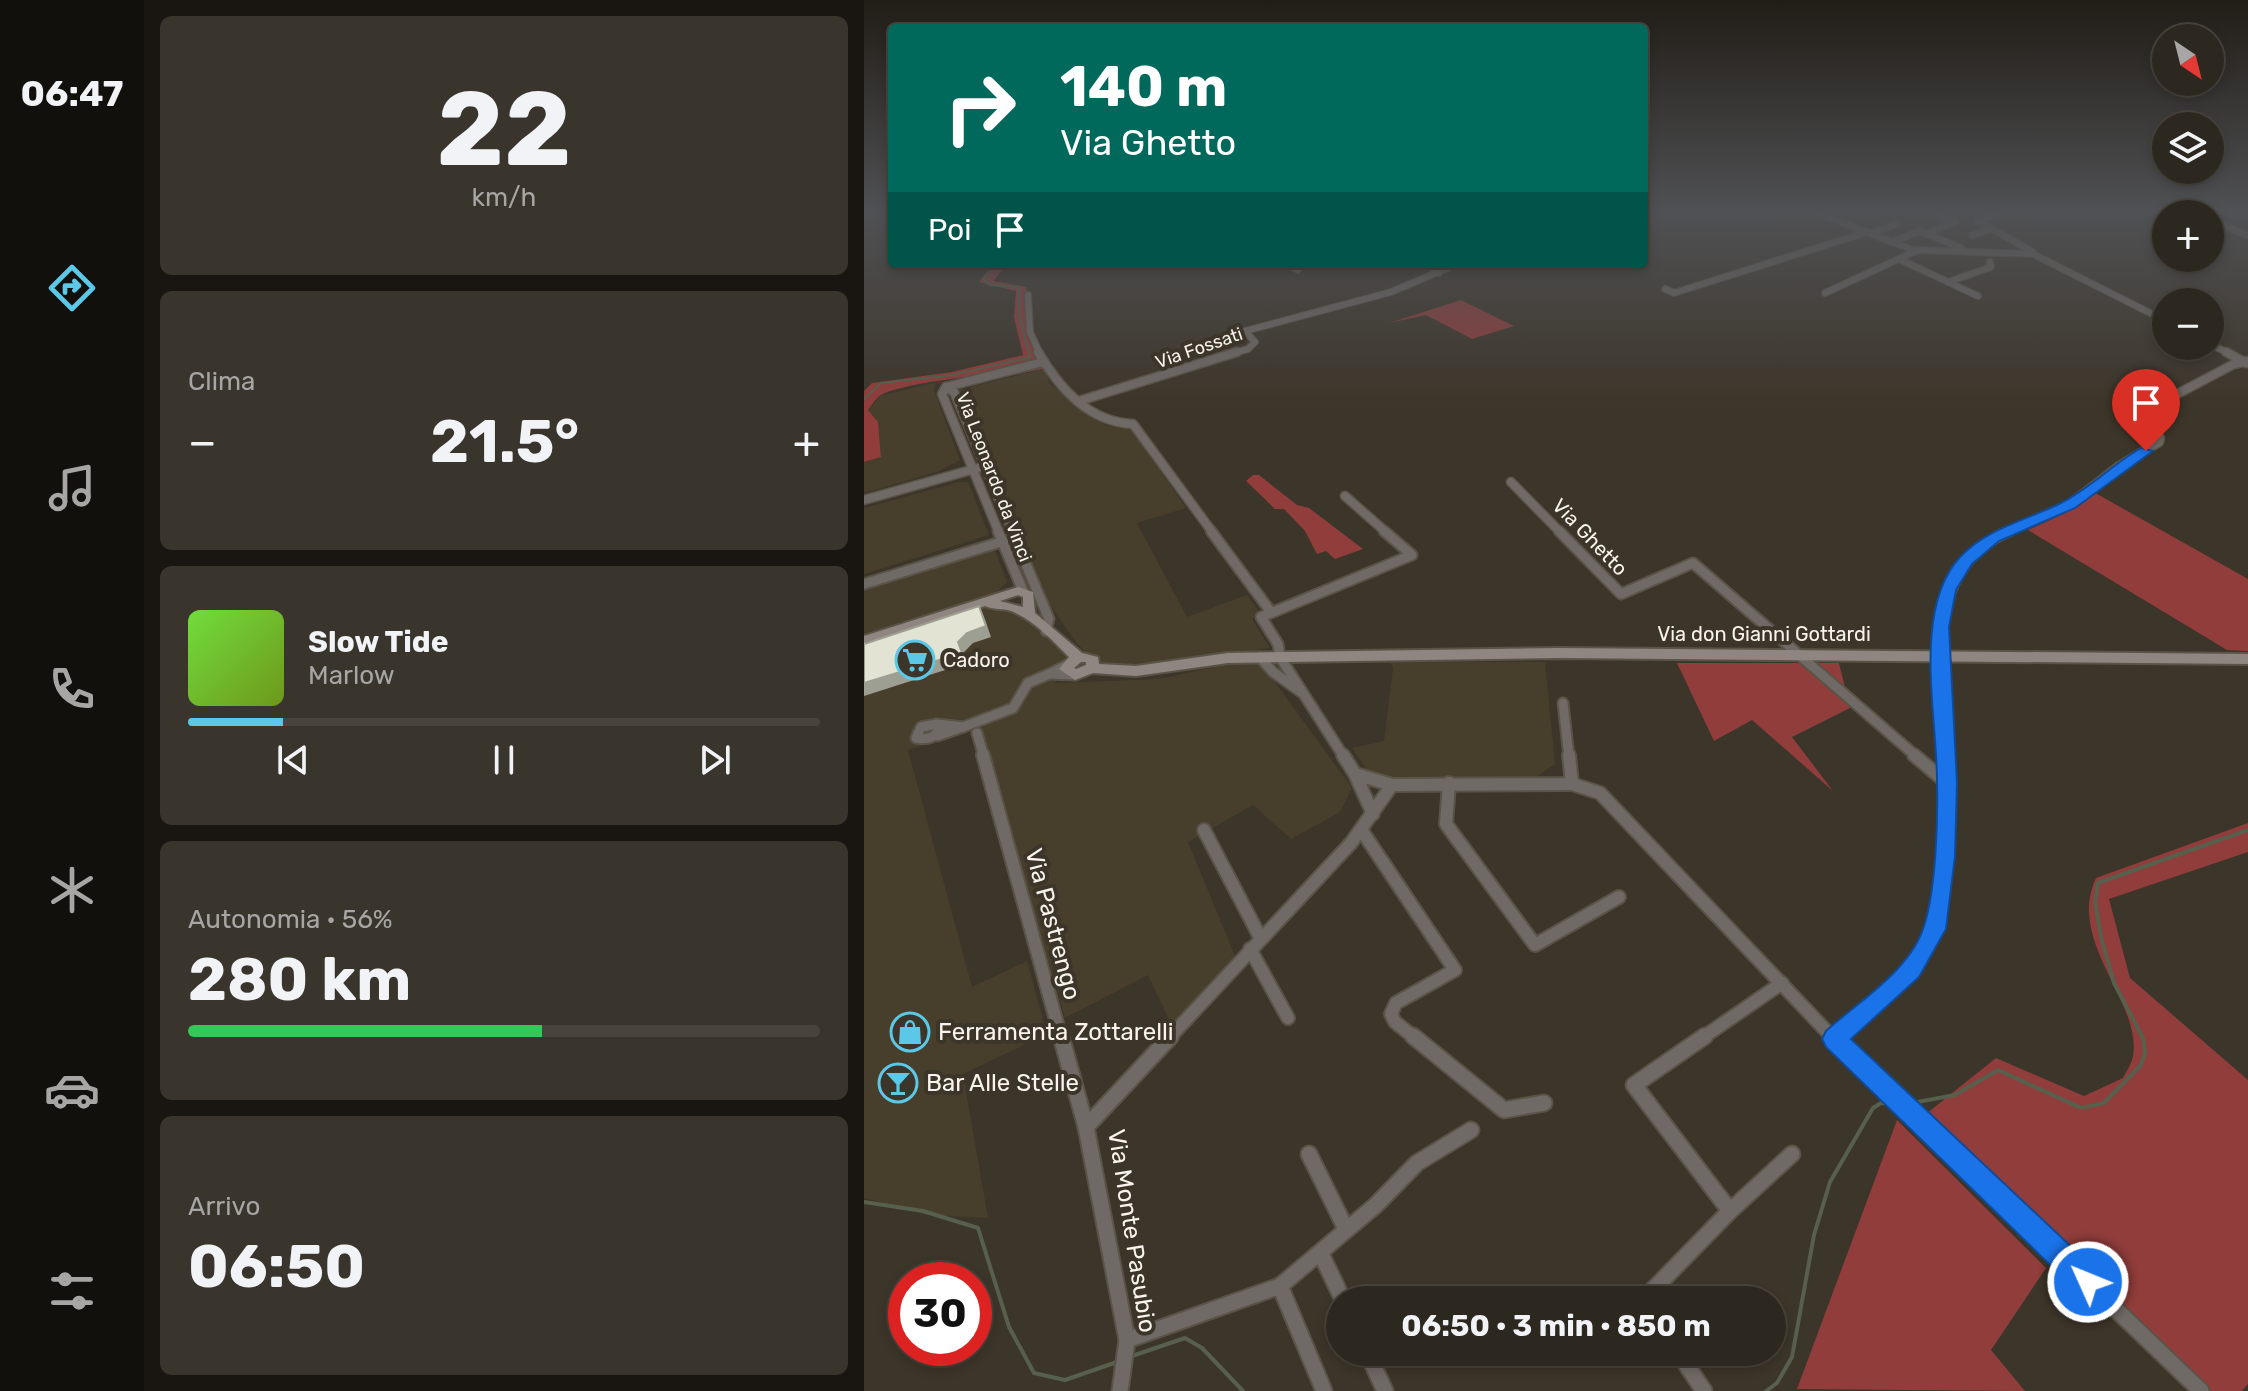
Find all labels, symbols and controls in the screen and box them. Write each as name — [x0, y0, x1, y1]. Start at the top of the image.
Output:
north arrow — [2152, 24, 2224, 96]
map controls — [2152, 24, 2224, 360]
text: 140 m — [1060, 54, 1227, 120]
icon: right — [928, 56, 1032, 160]
text: 22 — [436, 68, 572, 191]
text: 06:47 — [21, 72, 123, 115]
button: layers — [2152, 112, 2224, 184]
text: Via Ghetto — [1060, 121, 1236, 164]
text: km/h — [472, 182, 536, 213]
button: + — [2152, 200, 2224, 272]
icon: arrive — [988, 208, 1032, 252]
text: Poi — [928, 212, 972, 248]
icon: directions — [44, 260, 100, 316]
button: − — [2152, 288, 2224, 360]
street label: Via Fossati — [1153, 323, 1245, 373]
text: Clima — [188, 366, 255, 397]
pin — [2112, 369, 2180, 451]
icon: arrive — [2124, 381, 2168, 425]
street label: Via Leonardo da Vinci — [952, 389, 1036, 565]
text: 21.5° — [430, 406, 579, 477]
text: − — [188, 416, 217, 468]
text: + — [793, 416, 820, 468]
icon: music — [44, 460, 100, 516]
street label: Via Ghetto — [1547, 493, 1633, 581]
street label: Via don Gianni Gottardi — [1657, 622, 1871, 646]
text: Slow Tide — [308, 624, 448, 660]
supermarket icon: Cadoro — [894, 639, 936, 681]
place label: Cadoro — [943, 648, 1010, 672]
text: Marlow — [308, 660, 395, 691]
icon: phone — [44, 661, 100, 717]
icon: previous — [271, 738, 315, 782]
icon: pause — [482, 738, 526, 782]
icon: next — [693, 738, 737, 782]
street label: Via Pastrengo — [1019, 845, 1087, 1003]
icon: climate — [44, 862, 100, 918]
text: Autonomia · 56% — [188, 904, 393, 935]
text: 280 km — [188, 944, 411, 1015]
shop icon: Ferramenta Zottarelli — [889, 1011, 931, 1053]
place label: Ferramenta Zottarelli — [938, 1018, 1174, 1046]
icon: car — [44, 1062, 100, 1118]
bar icon: Bar Alle Stelle — [877, 1062, 919, 1104]
place label: Bar Alle Stelle — [926, 1069, 1079, 1097]
street label: Via Monte Pasubio — [1102, 1127, 1162, 1335]
text: Arrivo — [188, 1191, 260, 1222]
text: 06:50 — [188, 1231, 365, 1302]
position arrow — [2046, 1240, 2130, 1324]
speed limit sign: 30 — [888, 1262, 992, 1366]
icon: filters — [44, 1263, 100, 1319]
text: 06:50 · 3 min · 850 m — [1401, 1308, 1711, 1344]

